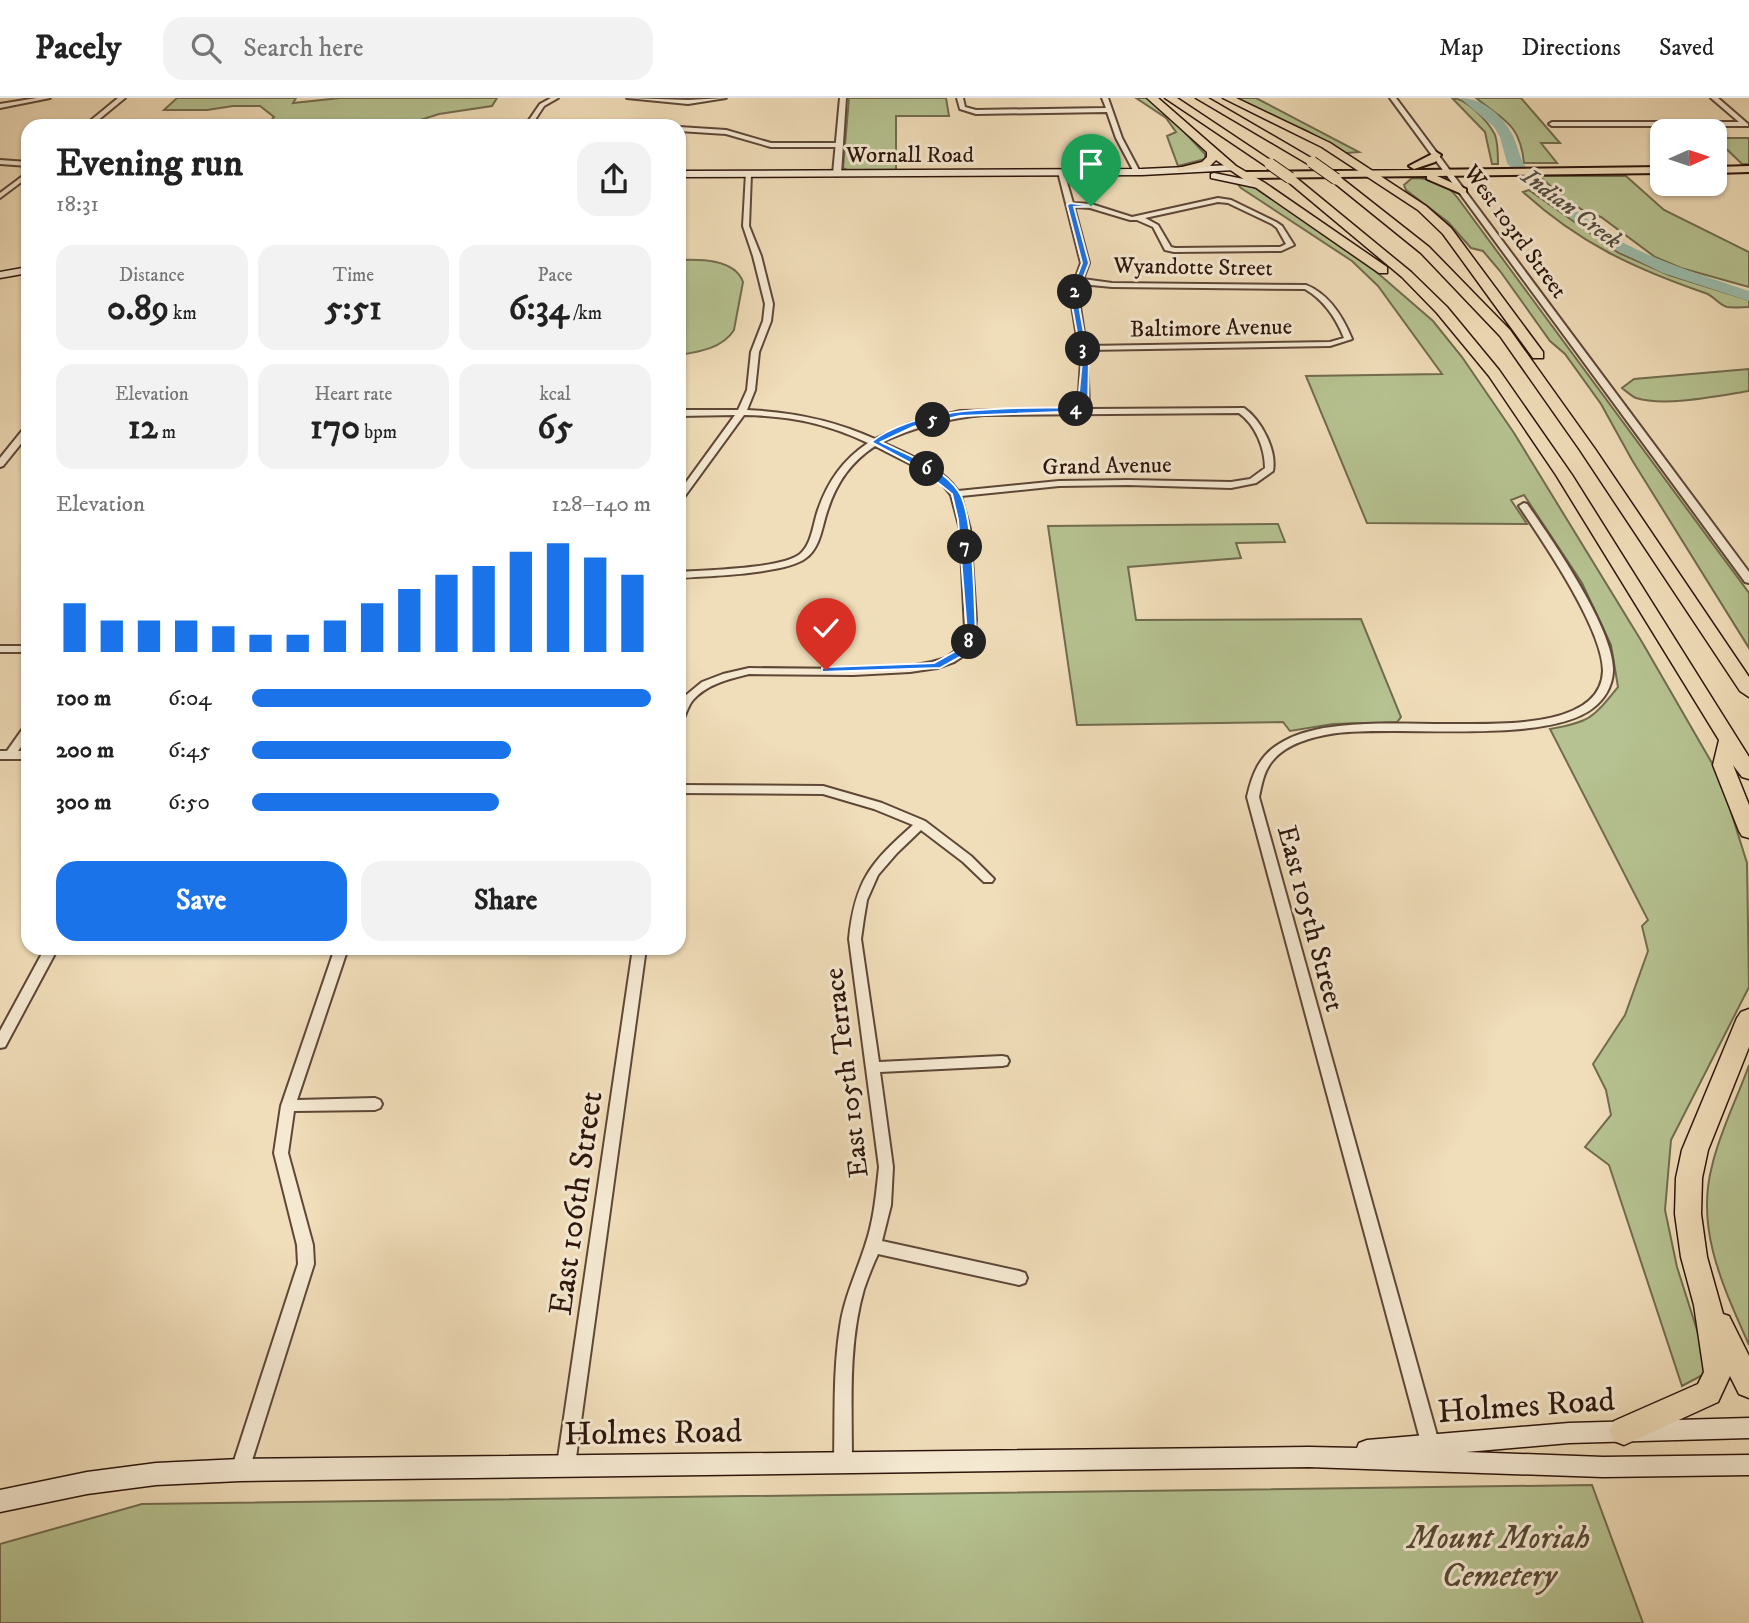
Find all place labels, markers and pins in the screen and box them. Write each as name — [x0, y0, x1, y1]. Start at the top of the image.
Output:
pin — [1061, 134, 1121, 206]
pin: 2 — [1058, 274, 1092, 310]
pin: 3 — [1066, 331, 1100, 366]
pin: 4 — [1058, 392, 1094, 426]
pin: 5 — [916, 402, 950, 438]
pin: 6 — [909, 452, 944, 486]
pin: 7 — [948, 530, 982, 564]
pin — [796, 598, 856, 670]
pin: 8 — [951, 624, 986, 660]

